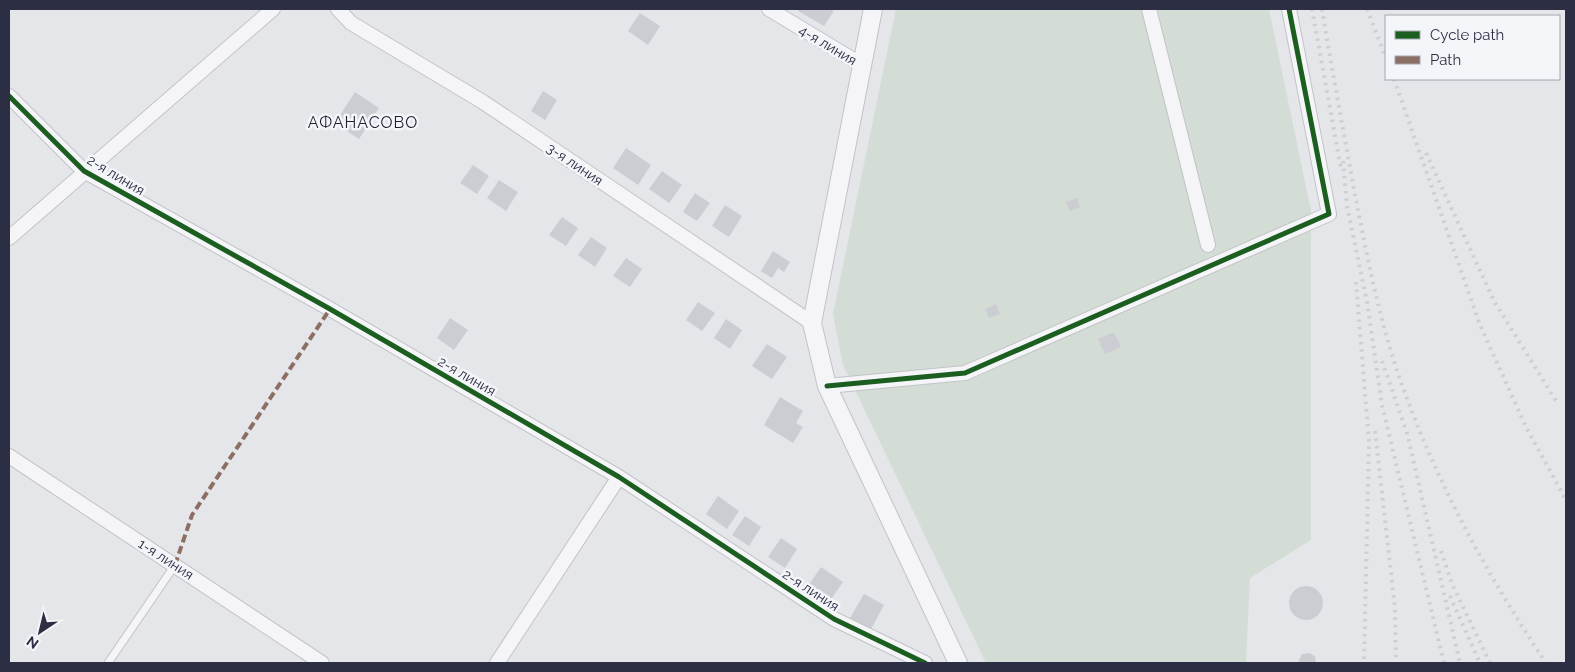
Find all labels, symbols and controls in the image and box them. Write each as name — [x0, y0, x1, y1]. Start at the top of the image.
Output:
legend — [1385, 15, 1560, 80]
street label: 4-я линия — [796, 22, 860, 68]
text: Cycle path — [1430, 26, 1504, 44]
text: Path — [1430, 51, 1461, 69]
district label: АФАНАСОВО — [308, 113, 418, 132]
street label: 3-я линия — [544, 139, 606, 189]
street label: 2-я линия — [84, 152, 148, 198]
street label: 2-я линия — [435, 353, 499, 399]
street label: 1-я линия — [135, 535, 197, 583]
street label: 2-я линия — [780, 566, 842, 614]
north arrow — [15, 607, 65, 657]
text: N — [24, 633, 42, 652]

